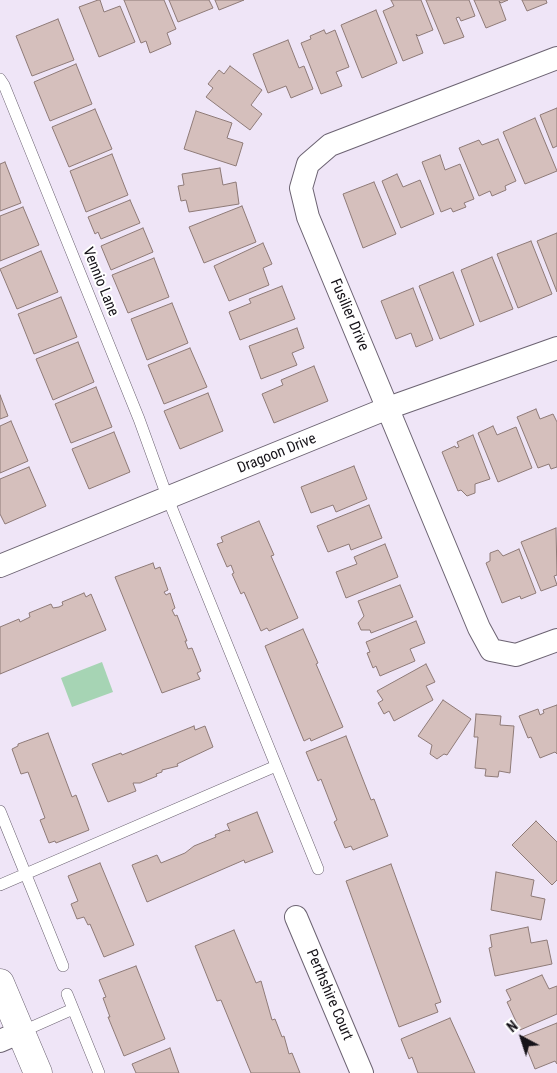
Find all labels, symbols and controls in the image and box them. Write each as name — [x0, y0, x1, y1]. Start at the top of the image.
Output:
street label: Vennio Lane — [78, 245, 122, 319]
street label: Fusilier Drive — [326, 276, 372, 354]
street label: Dragoon Drive — [235, 430, 319, 478]
street label: Perthshire Court — [302, 947, 356, 1043]
north arrow — [497, 1013, 547, 1063]
text: N — [504, 1018, 521, 1035]

